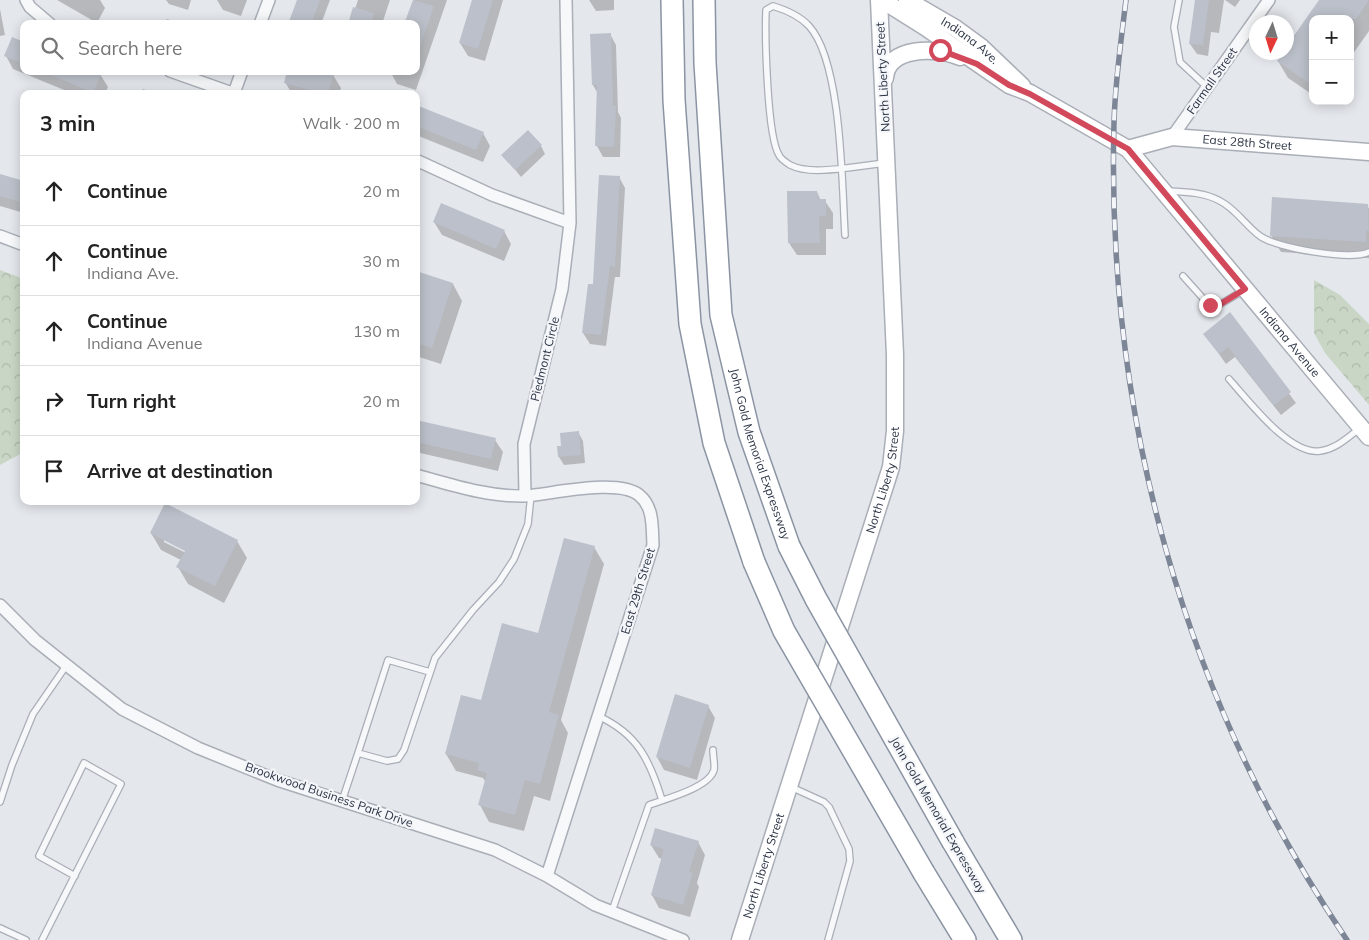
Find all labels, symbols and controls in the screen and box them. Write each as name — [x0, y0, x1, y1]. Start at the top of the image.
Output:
street label: Indiana Ave. — [938, 14, 1002, 67]
north arrow — [1249, 15, 1294, 60]
map controls — [1309, 15, 1354, 105]
button: + — [1309, 15, 1354, 60]
search box — [20, 20, 420, 75]
street label: North Liberty Street — [872, 22, 893, 132]
icon: search — [38, 34, 66, 62]
text: Search here — [78, 36, 182, 60]
route start — [929, 39, 952, 62]
street label: Farmall Street — [1183, 45, 1240, 117]
button: − — [1309, 60, 1354, 105]
text: 3 min — [40, 110, 95, 136]
text: Walk · 200 m — [302, 113, 400, 133]
street label: East 28th Street — [1202, 131, 1292, 153]
icon: ahead — [40, 177, 68, 205]
text: Continue — [87, 179, 167, 203]
text: 20 m — [363, 181, 400, 201]
text: Continue — [87, 239, 167, 263]
icon: ahead — [40, 247, 68, 275]
text: 30 m — [363, 251, 400, 271]
text: Indiana Ave. — [87, 263, 179, 283]
route end — [1199, 294, 1222, 317]
street label: Indiana Avenue — [1256, 304, 1324, 380]
text: Continue — [87, 309, 167, 333]
street label: Piedmont Circle — [527, 315, 562, 403]
icon: ahead — [40, 317, 68, 345]
text: 130 m — [353, 321, 400, 341]
text: Indiana Avenue — [87, 333, 202, 353]
street label: John Gold Memorial Expressway — [727, 367, 794, 542]
icon: right — [40, 387, 68, 415]
text: Turn right — [87, 389, 176, 413]
text: 20 m — [363, 391, 400, 411]
street label: North Liberty Street — [862, 427, 902, 535]
icon: arrive — [40, 457, 68, 485]
text: Arrive at destination — [87, 459, 273, 483]
street label: East 29th Street — [617, 546, 658, 636]
street label: John Gold Memorial Expressway — [887, 734, 990, 896]
street label: Brookwood Business Park Drive — [243, 759, 415, 830]
street label: North Liberty Street — [739, 811, 787, 920]

